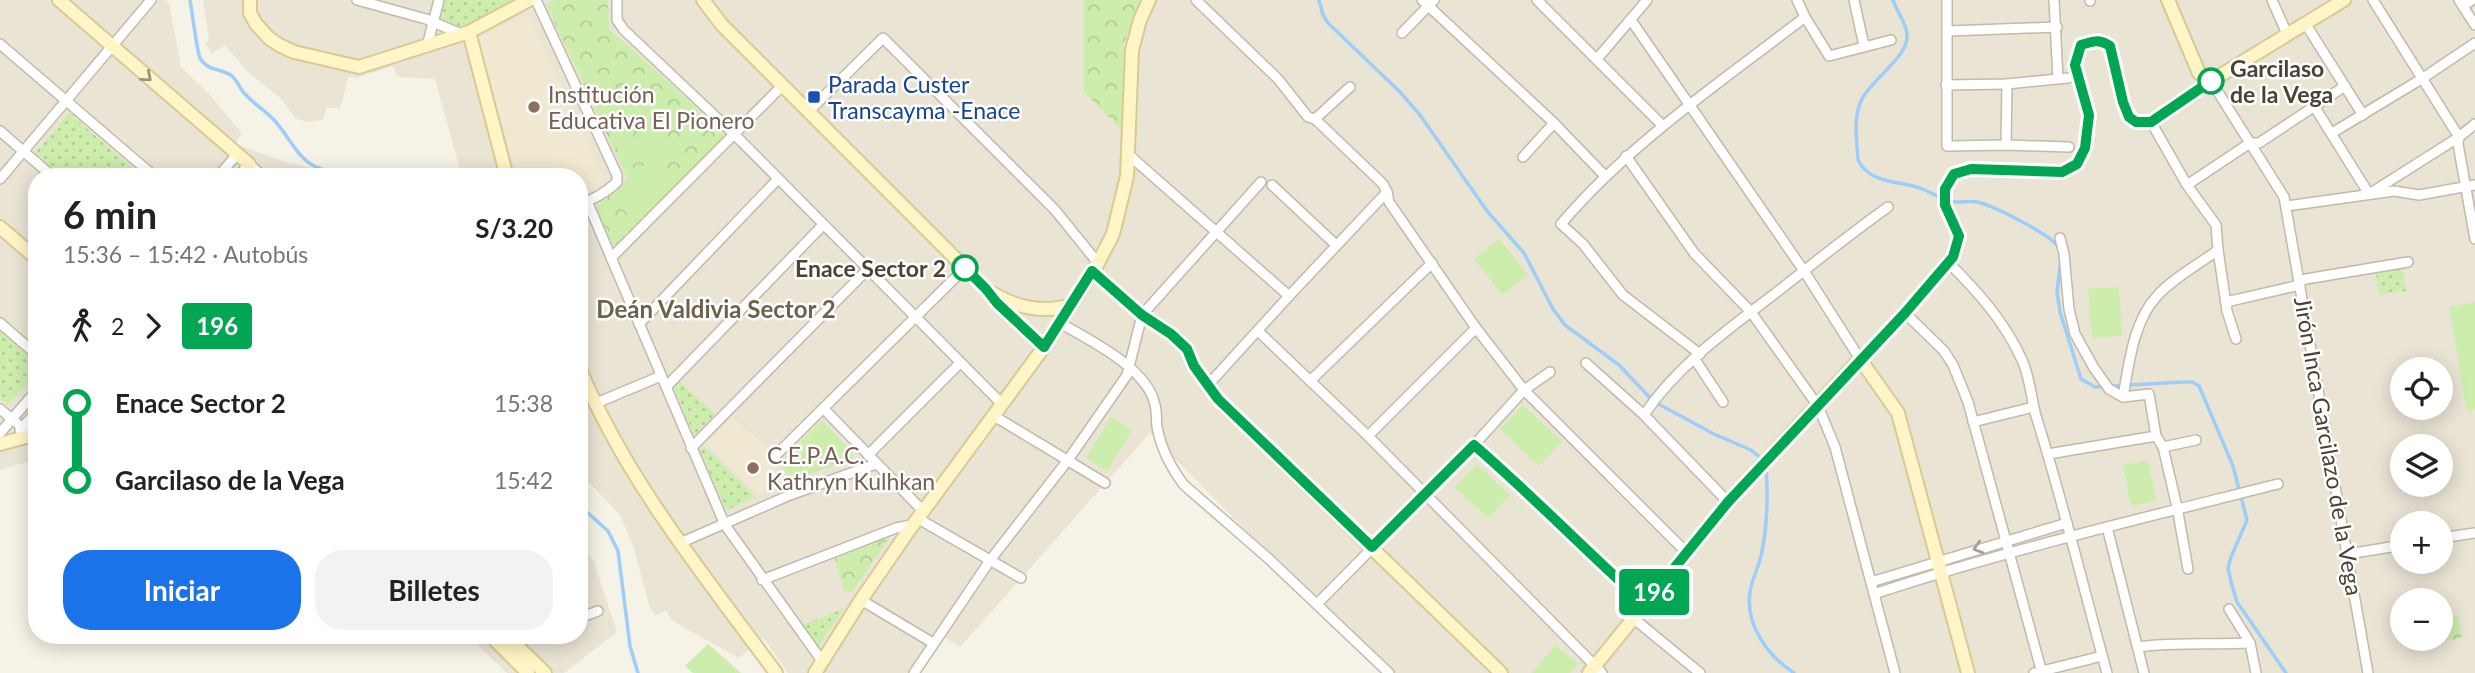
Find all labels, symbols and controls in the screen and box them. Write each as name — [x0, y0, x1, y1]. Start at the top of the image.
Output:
place label: Garcilaso de la Vega — [2230, 54, 2333, 108]
marker: Garcilaso de la Vega — [2198, 68, 2224, 94]
one-way arrow — [139, 69, 152, 81]
place label: Parada Custer Transcayma -Enace — [828, 70, 1020, 124]
place label: Institución Educativa El Pionero — [548, 80, 755, 134]
marker: Parada Custer Transcayma -Enace — [806, 89, 822, 105]
marker: Institución Educativa El Pionero — [526, 99, 542, 115]
text: 6 min — [63, 191, 157, 237]
text: S/3.20 — [475, 212, 553, 244]
text: 15:36 – 15:42 · Autobús — [63, 240, 308, 268]
place label: Enace Sector 2 — [795, 254, 946, 282]
marker: Enace Sector 2 — [952, 255, 978, 281]
district label: Deán Valdivia Sector 2 — [596, 294, 836, 323]
street label: Jirón Inca Garcilazo de la Vega — [2289, 294, 2369, 598]
icon: walk — [63, 307, 101, 345]
icon: forward — [134, 307, 172, 345]
text: 196 — [196, 311, 238, 340]
text: 2 — [111, 312, 124, 340]
map controls — [2390, 357, 2453, 651]
button: locate — [2390, 357, 2453, 420]
text: Enace Sector 2 — [115, 387, 286, 419]
text: 15:38 — [494, 389, 553, 417]
button: layers — [2390, 434, 2453, 497]
place label: C.E.P.A.C. Kathryn Kulhkan — [767, 441, 935, 495]
marker: C.E.P.A.C. Kathryn Kulhkan — [745, 460, 761, 476]
text: Garcilaso de la Vega — [115, 464, 345, 496]
text: 15:42 — [494, 466, 553, 494]
button: + — [2390, 511, 2453, 574]
one-way arrow — [1972, 540, 1984, 555]
button: Iniciar — [63, 550, 301, 630]
button: Billetes — [315, 550, 553, 630]
line badge: 196 — [1614, 569, 1694, 615]
text: 196 — [1633, 577, 1675, 606]
button: − — [2390, 588, 2453, 651]

